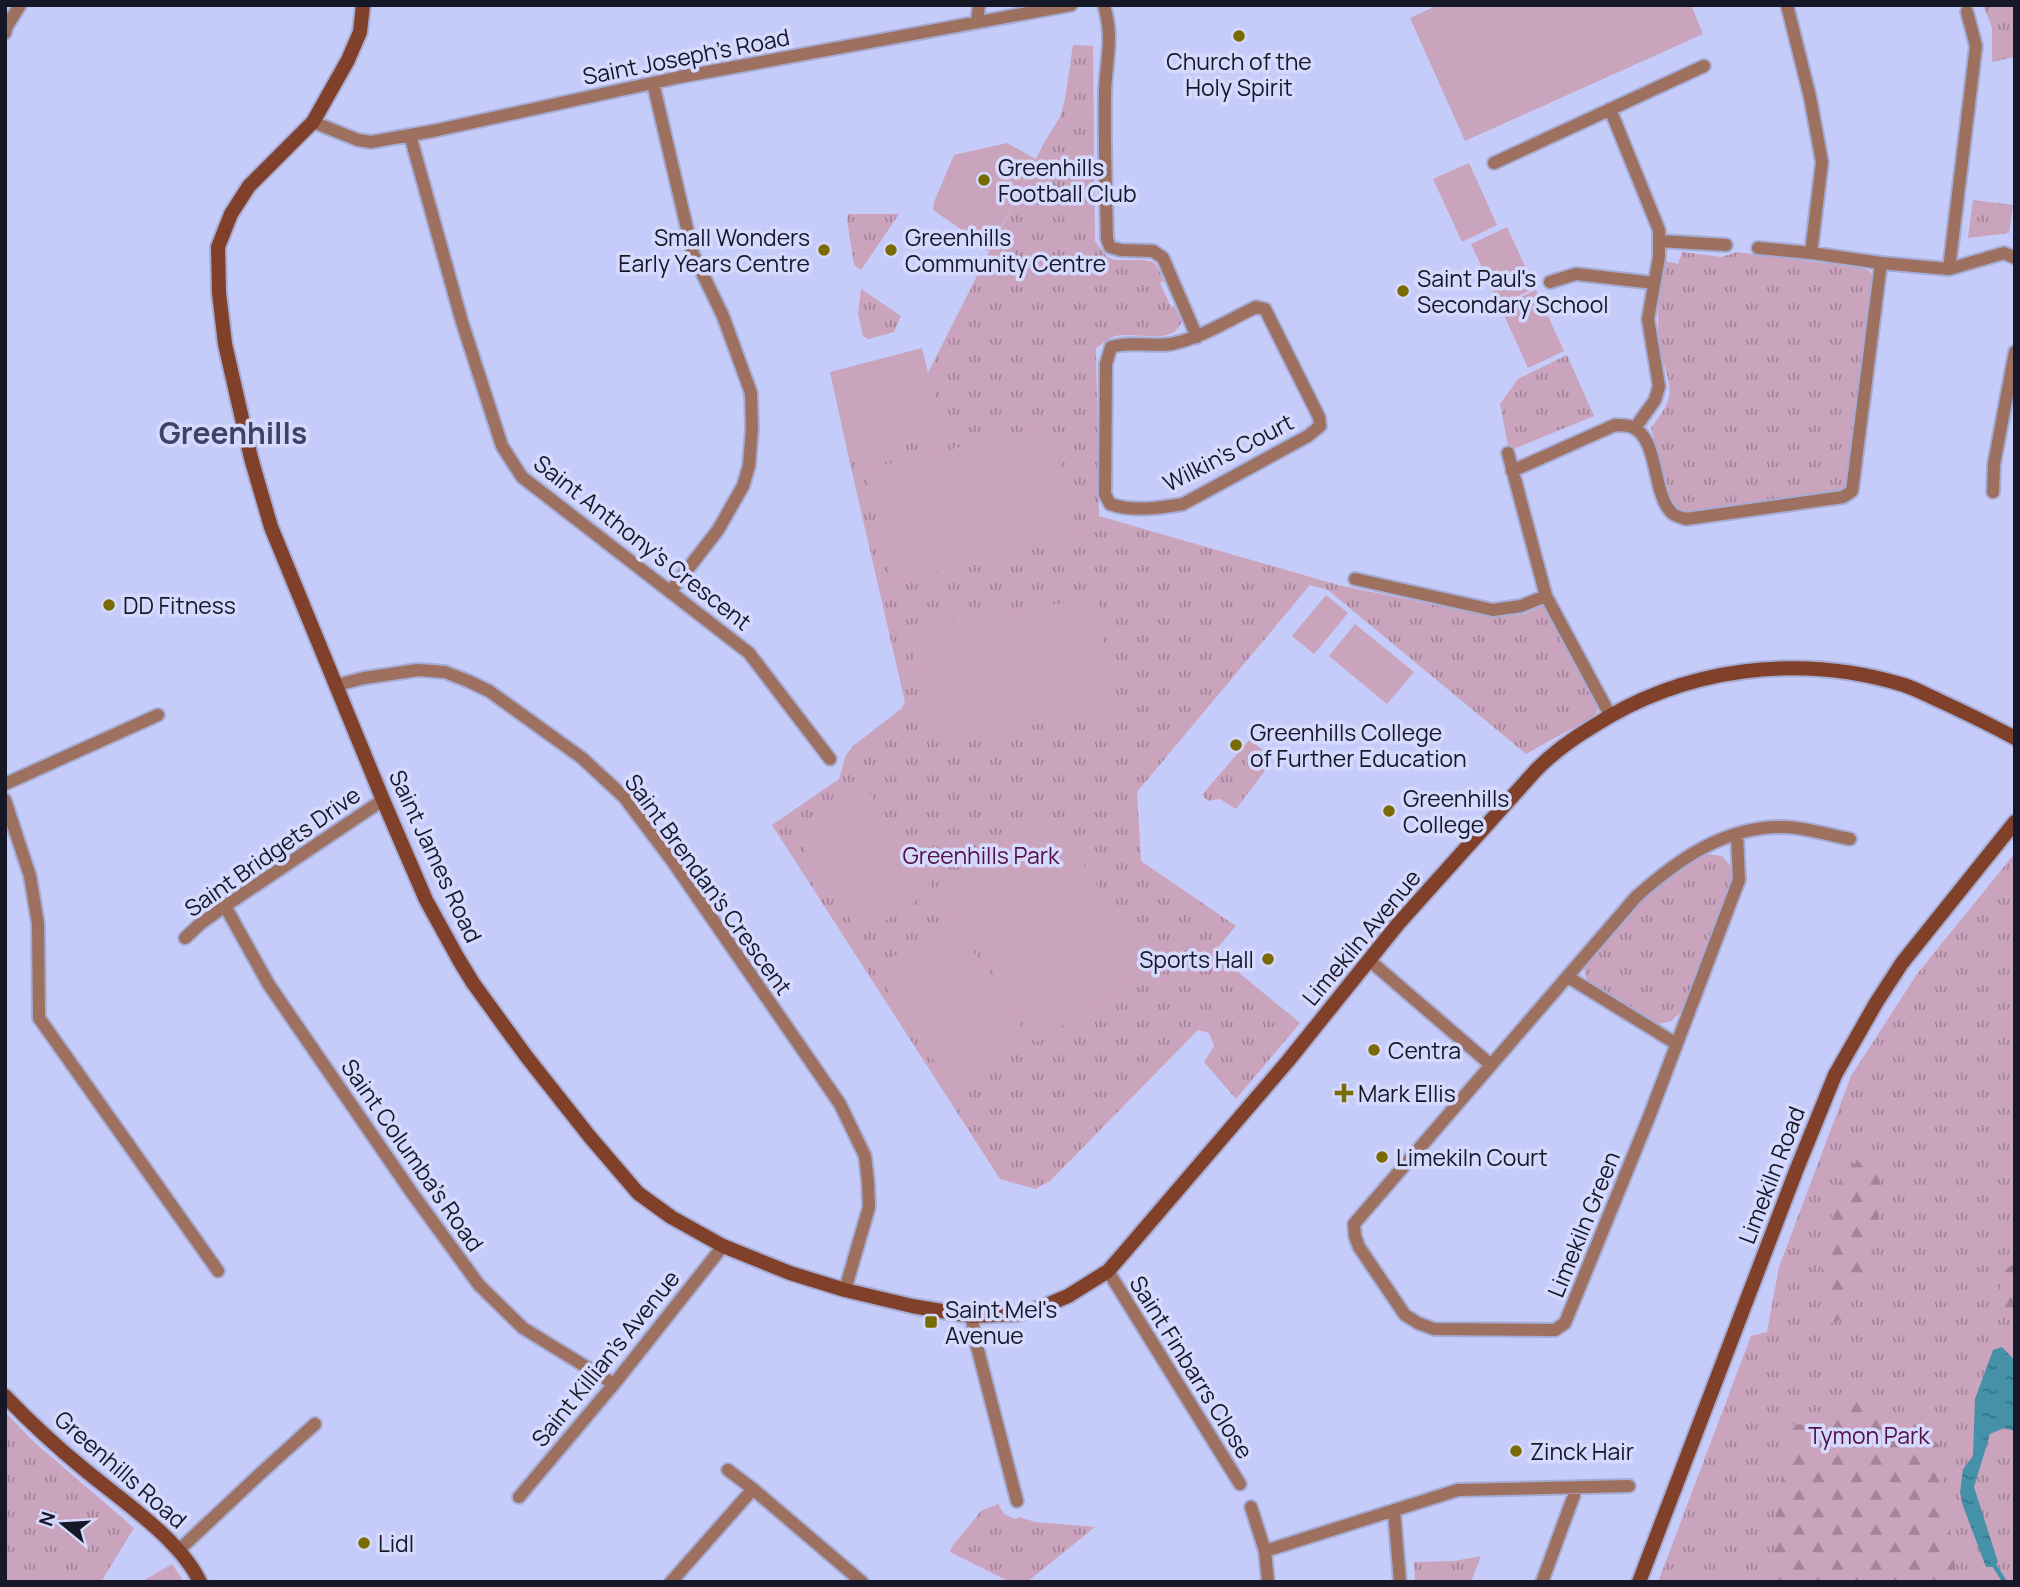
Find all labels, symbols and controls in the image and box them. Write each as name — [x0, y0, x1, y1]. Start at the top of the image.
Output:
street label: Saint Joseph's Road — [580, 20, 792, 92]
marker: Church of the Holy Spirit — [1231, 28, 1247, 44]
place label: Church of the Holy Spirit — [1166, 45, 1312, 103]
place label: Greenhills Football Club — [998, 151, 1137, 209]
marker: Greenhills Football Club — [976, 172, 992, 188]
place label: Small Wonders Early Years Centre — [618, 221, 810, 279]
place label: Greenhills Community Centre — [905, 221, 1106, 279]
marker: Small Wonders Early Years Centre — [816, 242, 832, 258]
marker: Greenhills Community Centre — [883, 242, 899, 258]
place label: Saint Paul's Secondary School — [1417, 262, 1609, 320]
marker: Saint Paul's Secondary School — [1395, 283, 1411, 299]
street label: Wilkin's Court — [1157, 405, 1299, 499]
district label: Greenhills — [159, 412, 307, 453]
street label: Saint Anthony's Crescent — [527, 447, 759, 637]
place label: DD Fitness — [123, 589, 236, 621]
marker: DD Fitness — [101, 597, 117, 613]
place label: Greenhills College of Further Education — [1250, 716, 1467, 774]
marker: Greenhills College of Further Education — [1228, 737, 1244, 753]
street label: Saint James Road — [382, 764, 490, 948]
street label: Saint Brendan's Crescent — [618, 767, 800, 1001]
street label: Saint Bridgets Drive — [178, 778, 366, 924]
place label: Greenhills College — [1403, 782, 1509, 840]
marker: Greenhills College — [1381, 803, 1397, 819]
park label: Greenhills Park — [903, 839, 1060, 871]
street label: Limekiln Avenue — [1294, 862, 1428, 1012]
place label: Sports Hall — [1139, 943, 1254, 975]
marker: Sports Hall — [1260, 951, 1276, 967]
place label: Centra — [1388, 1034, 1461, 1066]
marker: Centra — [1366, 1042, 1382, 1058]
street label: Saint Columba's Road — [334, 1052, 492, 1258]
place label: Mark Ellis — [1358, 1077, 1456, 1109]
marker: Mark Ellis — [1336, 1085, 1352, 1101]
street label: Limekiln Road — [1730, 1102, 1812, 1248]
place label: Limekiln Court — [1396, 1141, 1548, 1173]
street label: Limekiln Green — [1539, 1146, 1627, 1302]
marker: Limekiln Court — [1374, 1149, 1390, 1165]
street label: Saint Killian's Avenue — [524, 1263, 686, 1453]
street label: Saint Finbarrs Close — [1123, 1269, 1261, 1465]
place label: Saint Mel's Avenue — [945, 1293, 1057, 1351]
marker: Saint Mel's Avenue — [923, 1314, 939, 1330]
street label: Greenhills Road — [48, 1403, 194, 1535]
park label: Tymon Park — [1808, 1419, 1930, 1451]
place label: Zinck Hair — [1530, 1435, 1634, 1467]
marker: Zinck Hair — [1508, 1443, 1524, 1459]
north arrow — [28, 1489, 98, 1559]
text: N — [32, 1508, 61, 1529]
place label: Lidl — [378, 1527, 414, 1559]
marker: Lidl — [356, 1535, 372, 1551]

